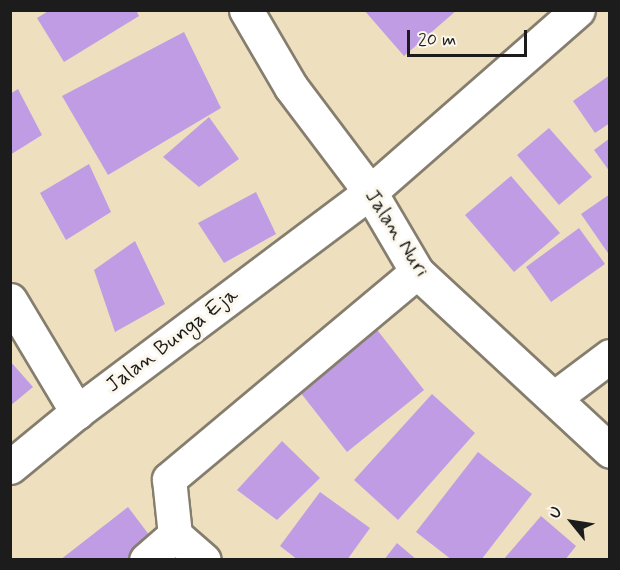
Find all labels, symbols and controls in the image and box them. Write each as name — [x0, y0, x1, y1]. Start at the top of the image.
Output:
scale bar — [410, 18, 530, 56]
text: 20 m — [418, 28, 456, 52]
street label: Jalan Nuri — [360, 185, 434, 281]
street label: Jalan Bunga Eja — [104, 284, 240, 396]
north arrow — [542, 492, 602, 552]
text: U — [544, 503, 568, 523]

